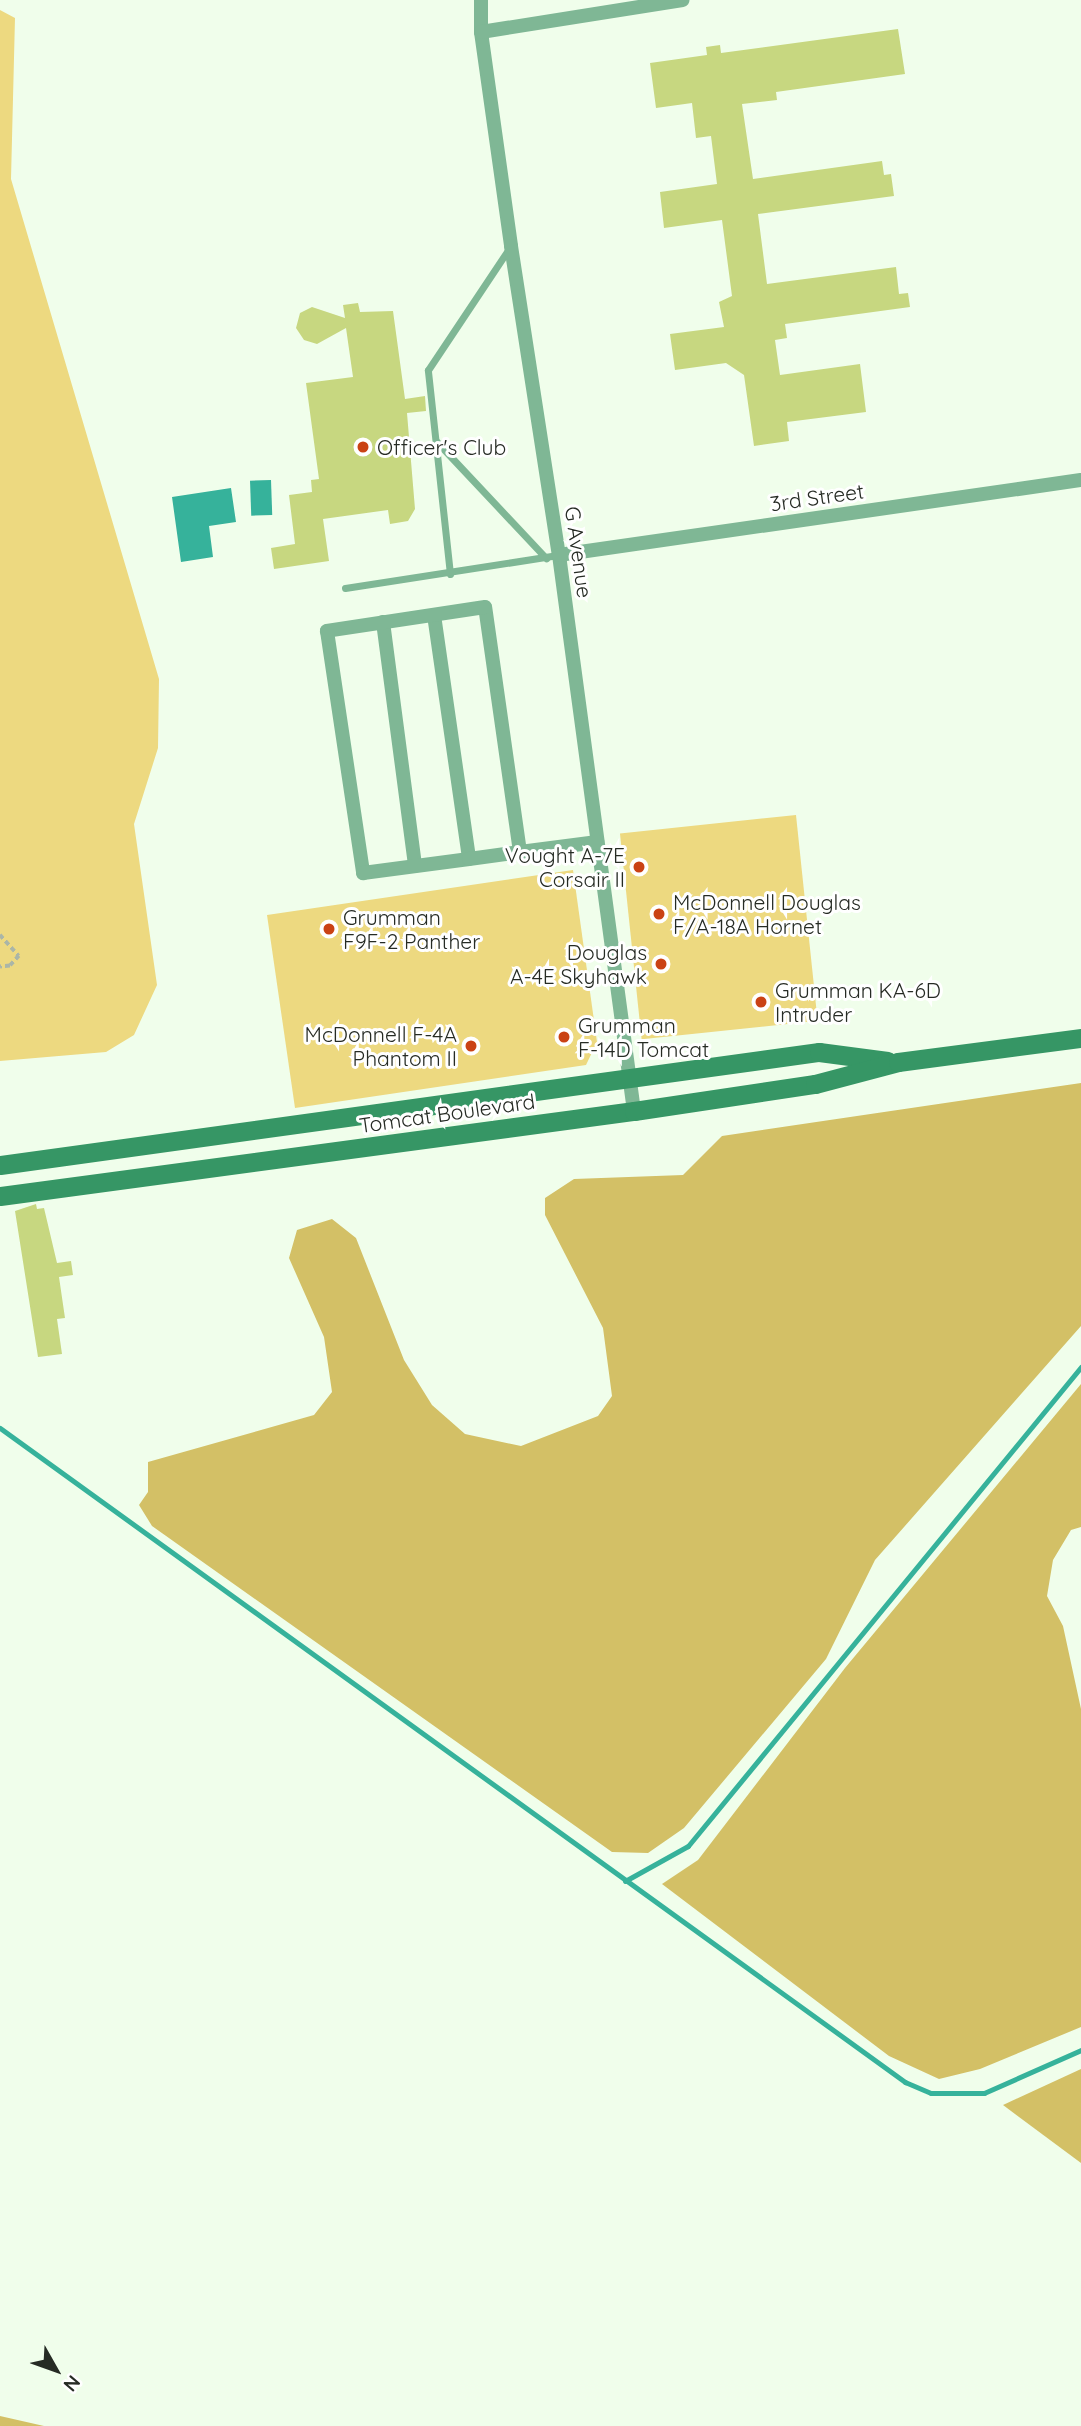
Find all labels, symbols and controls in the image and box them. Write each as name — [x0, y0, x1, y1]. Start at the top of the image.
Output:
place label: Officer's Club — [377, 434, 506, 460]
marker: Officer's Club — [355, 439, 371, 455]
street label: 3rd Street — [768, 478, 866, 516]
street label: G Avenue — [560, 505, 598, 599]
place label: Vought A-7E Corsair II — [505, 842, 625, 892]
marker: Vought A-7E Corsair II — [631, 859, 647, 875]
place label: McDonnell Douglas F/A-18A Hornet — [673, 889, 861, 939]
place label: Grumman F9F-2 Panther — [343, 904, 480, 954]
marker: McDonnell Douglas F/A-18A Hornet — [651, 906, 667, 922]
marker: Grumman F9F-2 Panther — [321, 921, 337, 937]
place label: Douglas A-4E Skyhawk — [510, 939, 647, 989]
marker: Douglas A-4E Skyhawk — [653, 956, 669, 972]
place label: Grumman KA-6D Intruder — [775, 977, 941, 1027]
marker: Grumman KA-6D Intruder — [753, 994, 769, 1010]
place label: Grumman F-14D Tomcat — [578, 1012, 709, 1062]
place label: McDonnell F-4A Phantom II — [305, 1021, 457, 1071]
marker: Grumman F-14D Tomcat — [556, 1029, 572, 1045]
marker: McDonnell F-4A Phantom II — [463, 1038, 479, 1054]
street label: Tomcat Boulevard — [357, 1088, 537, 1138]
north arrow — [21, 2335, 91, 2405]
text: N — [58, 2370, 86, 2397]

